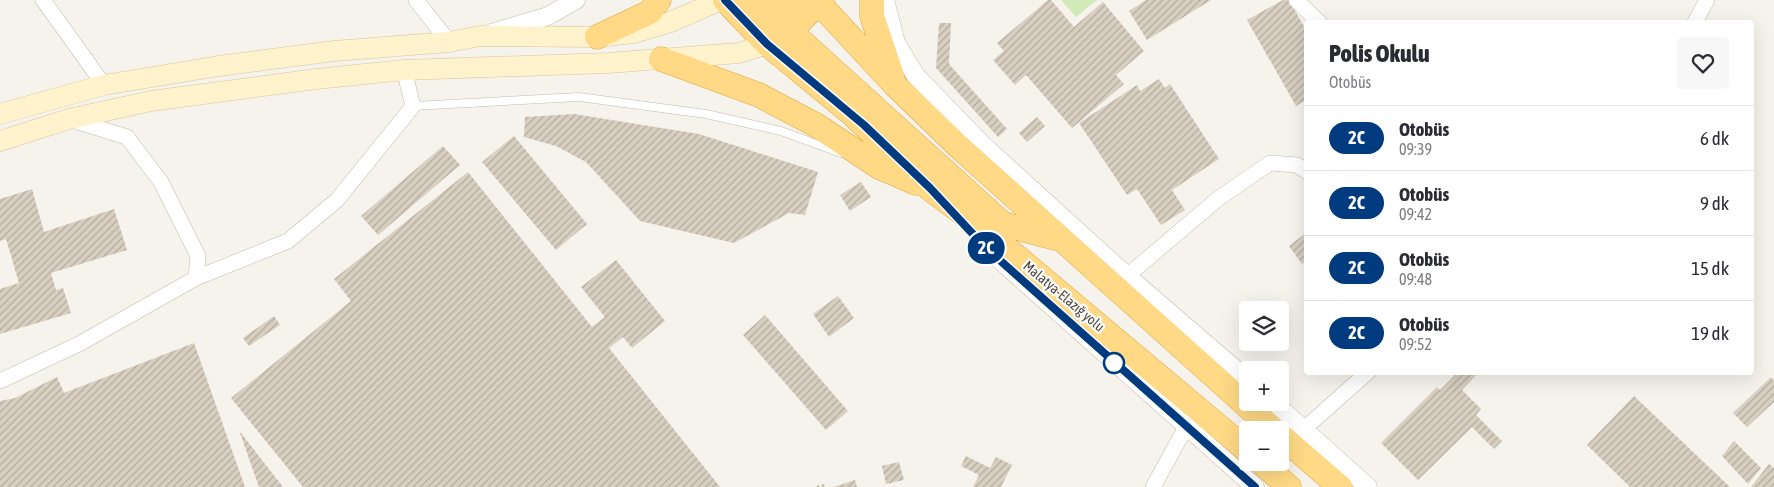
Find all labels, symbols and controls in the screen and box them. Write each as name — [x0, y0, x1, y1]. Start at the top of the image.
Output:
button: heart — [1677, 37, 1729, 89]
text: Polis Okulu — [1329, 40, 1430, 67]
text: Otobüs — [1329, 73, 1371, 91]
text: Otobüs — [1399, 118, 1449, 140]
text: 2C — [1348, 127, 1365, 148]
text: 6 dk — [1700, 127, 1729, 149]
text: 09:39 — [1399, 140, 1432, 158]
text: Otobüs — [1399, 183, 1449, 205]
text: 2C — [1348, 192, 1365, 213]
text: 9 dk — [1700, 192, 1729, 214]
text: 09:42 — [1399, 205, 1432, 223]
line badge: 2C — [964, 232, 1008, 264]
text: 2C — [978, 237, 994, 258]
text: Otobüs — [1399, 248, 1449, 270]
street label: Malatya-Elazığ yolu — [1020, 257, 1108, 335]
text: 2C — [1348, 257, 1365, 278]
text: 15 dk — [1691, 257, 1729, 279]
text: 09:48 — [1399, 270, 1432, 288]
map controls — [1239, 301, 1289, 471]
button: layers — [1239, 301, 1289, 351]
text: Otobüs — [1399, 313, 1449, 335]
text: 2C — [1348, 322, 1365, 343]
text: 19 dk — [1691, 322, 1729, 344]
text: 09:52 — [1399, 335, 1432, 353]
unlabelled marker — [1103, 352, 1125, 374]
button: + — [1239, 361, 1289, 411]
button: − — [1239, 421, 1289, 471]

